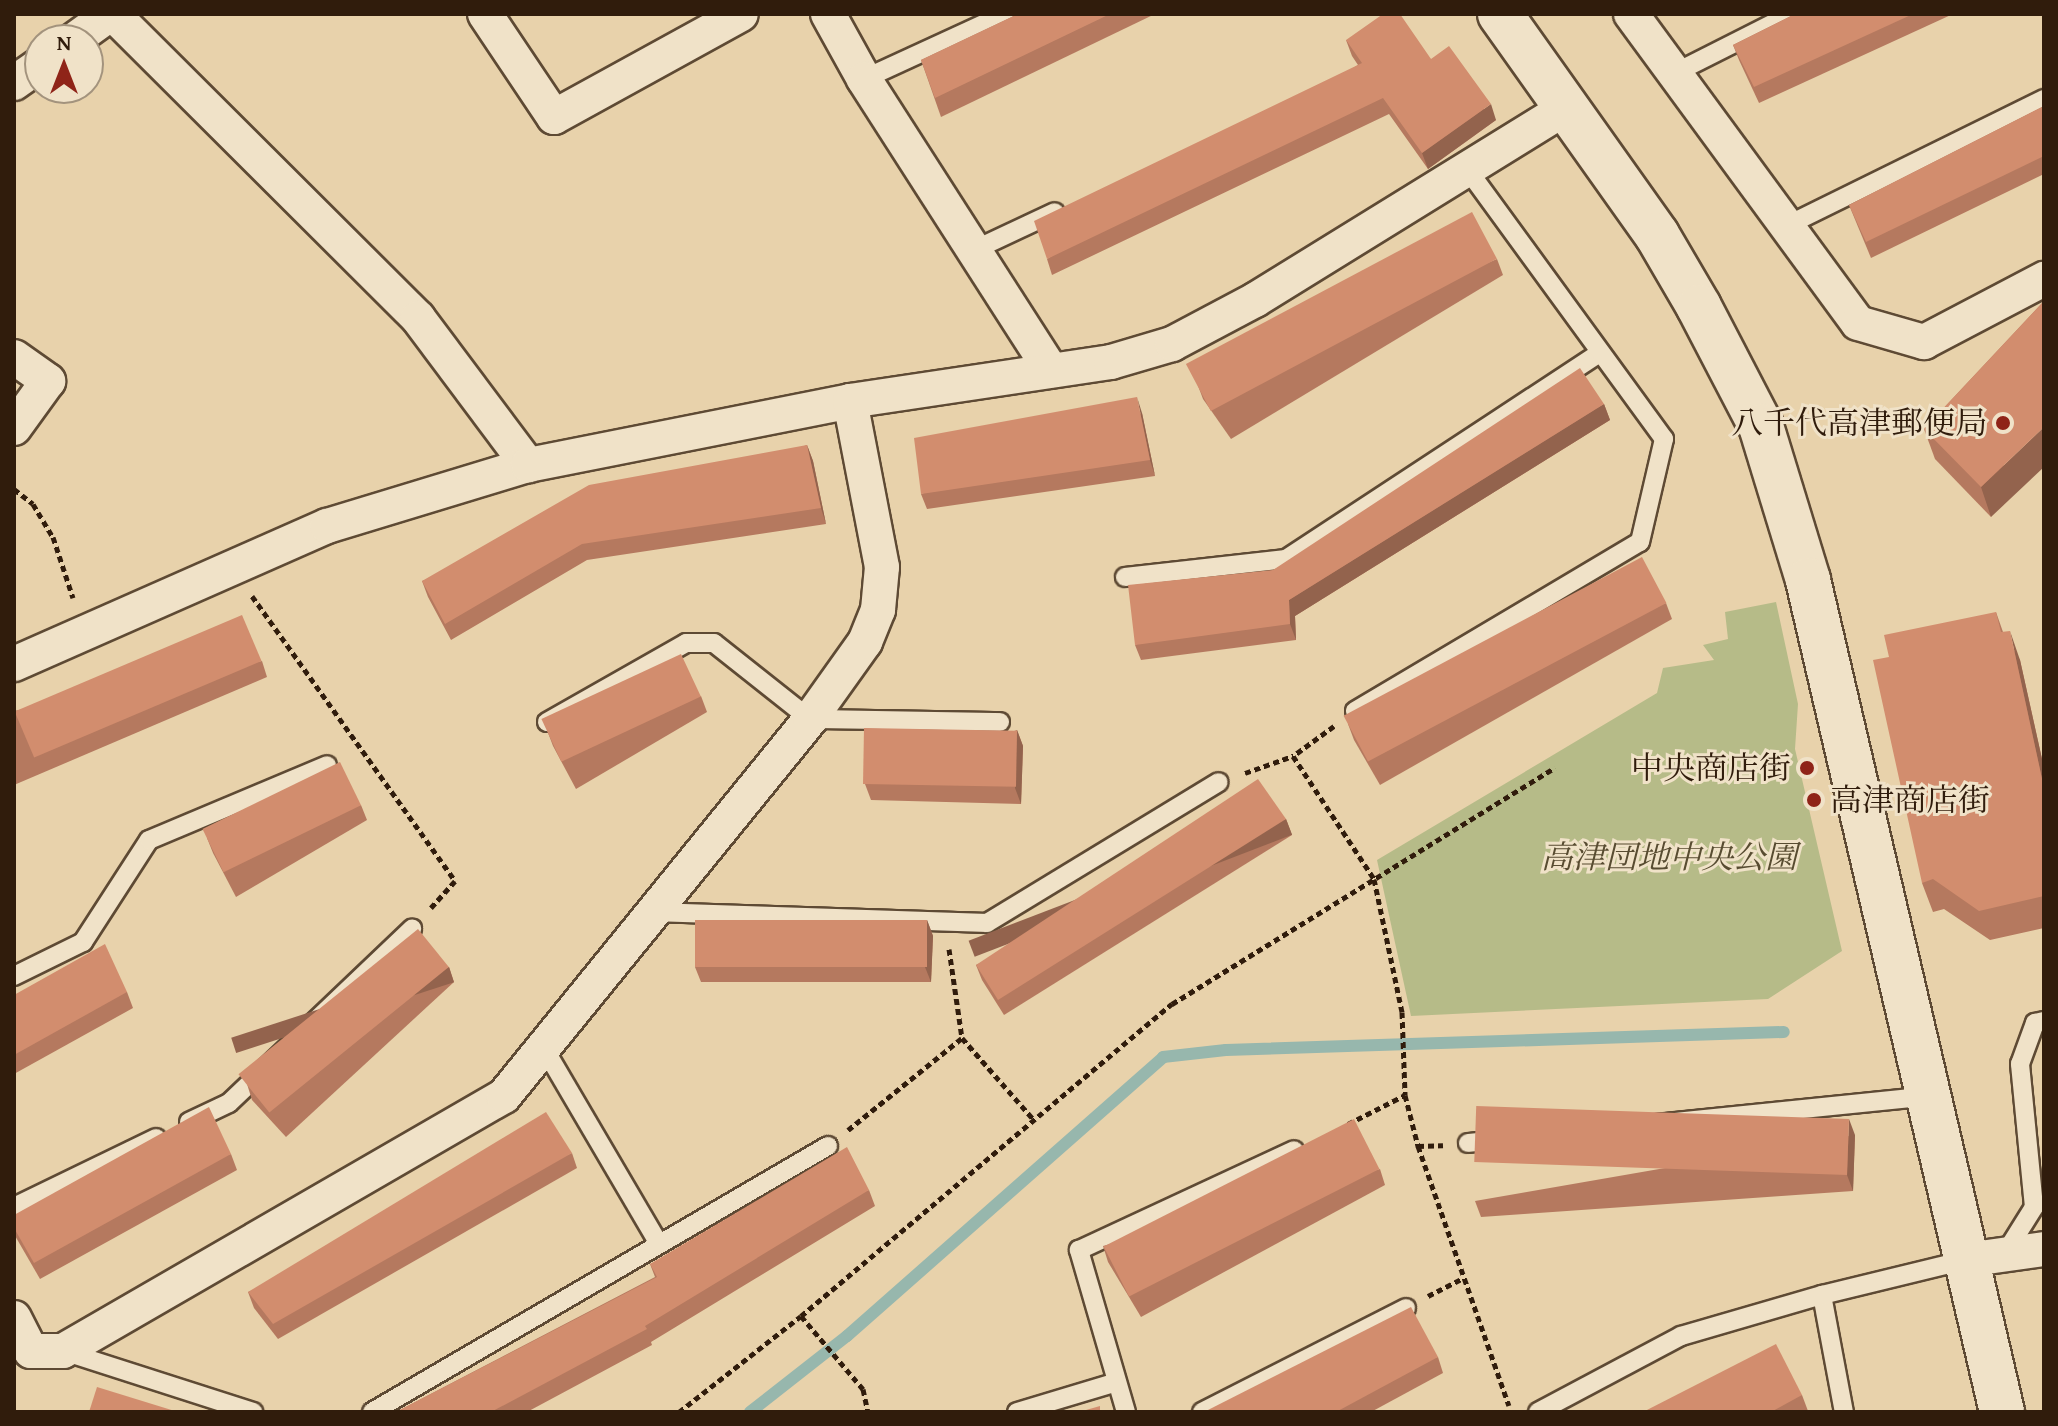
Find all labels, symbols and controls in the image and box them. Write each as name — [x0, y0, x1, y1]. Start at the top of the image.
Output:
north arrow — [24, 24, 104, 104]
text: N — [57, 26, 71, 58]
place label: 八千代高津郵便局 — [1731, 404, 1987, 442]
marker: 八千代高津郵便局 — [1994, 414, 2012, 432]
place label: 中央商店街 — [1631, 749, 1791, 787]
marker: 中央商店街 — [1798, 759, 1816, 777]
place label: 高津商店街 — [1830, 781, 1990, 819]
marker: 高津商店街 — [1805, 791, 1823, 809]
park label: 高津団地中央公園 — [1541, 838, 1797, 876]

